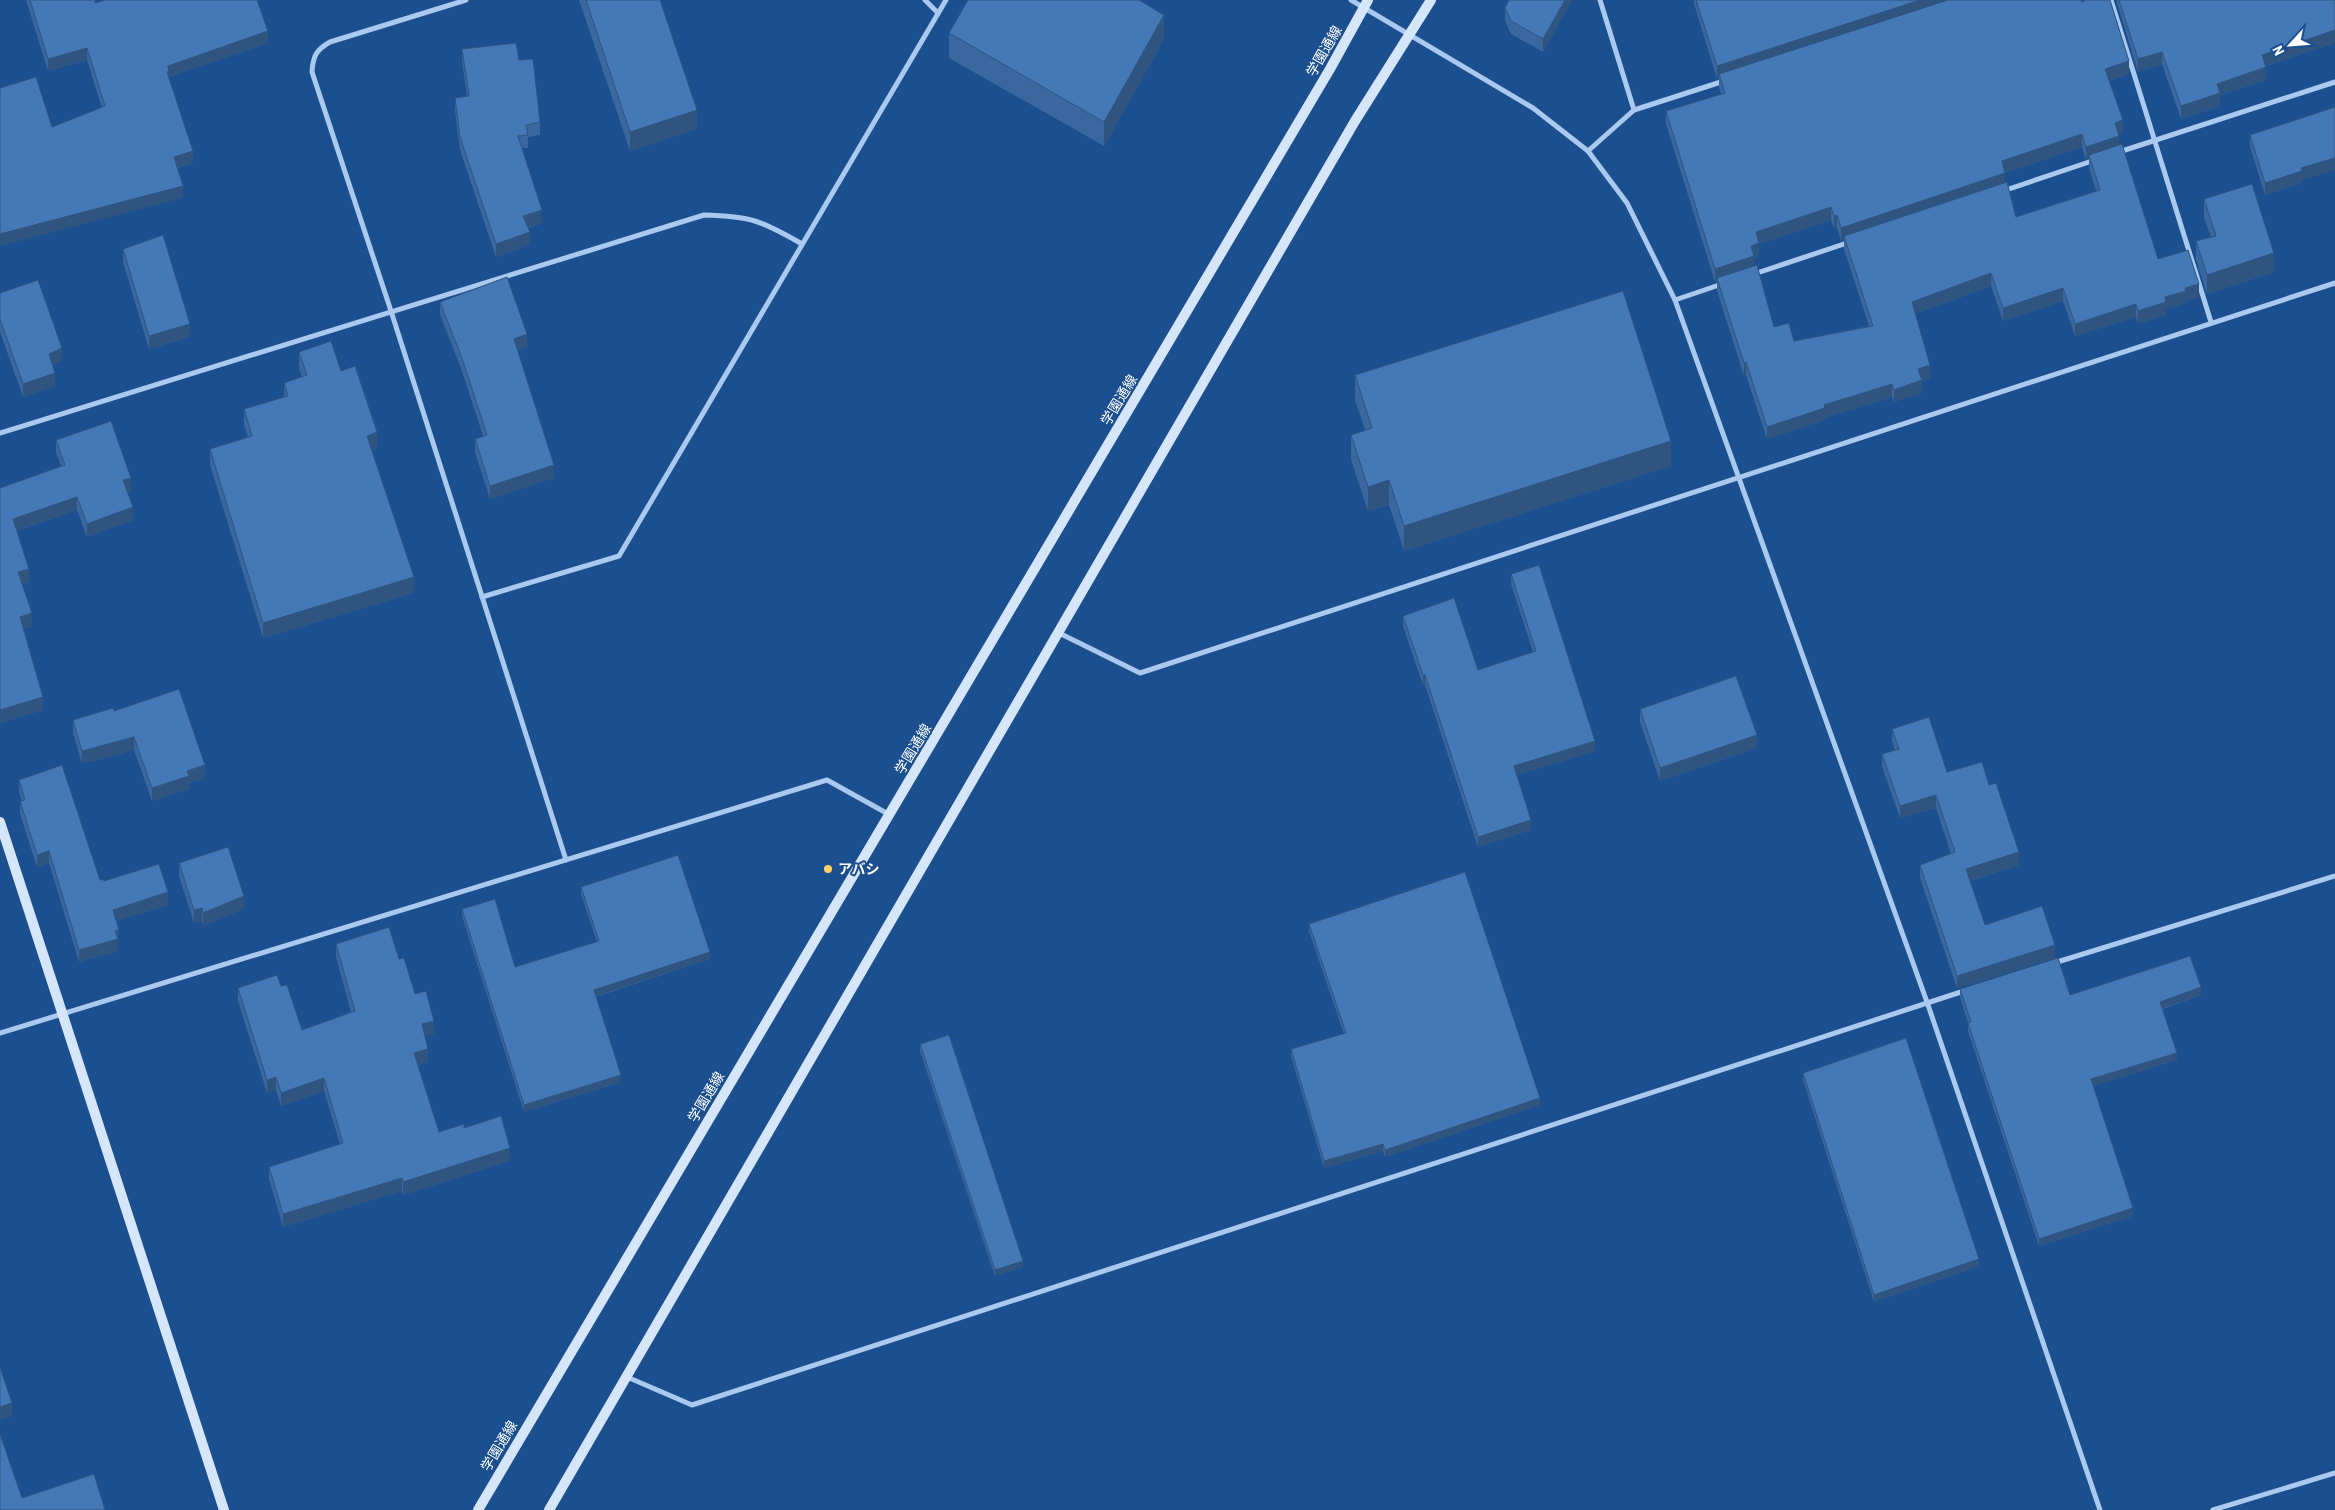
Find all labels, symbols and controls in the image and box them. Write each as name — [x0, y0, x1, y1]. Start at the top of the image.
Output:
north arrow — [2265, 20, 2315, 70]
street label: 学園通線 — [1303, 23, 1345, 79]
text: N — [2269, 43, 2287, 58]
street label: 学園通線 — [1098, 372, 1140, 428]
street label: 学園通線 — [892, 721, 934, 777]
place label: アバシ — [838, 861, 879, 877]
marker: アバシ — [822, 863, 834, 875]
street label: 学園通線 — [685, 1069, 727, 1125]
street label: 学園通線 — [478, 1418, 520, 1474]

